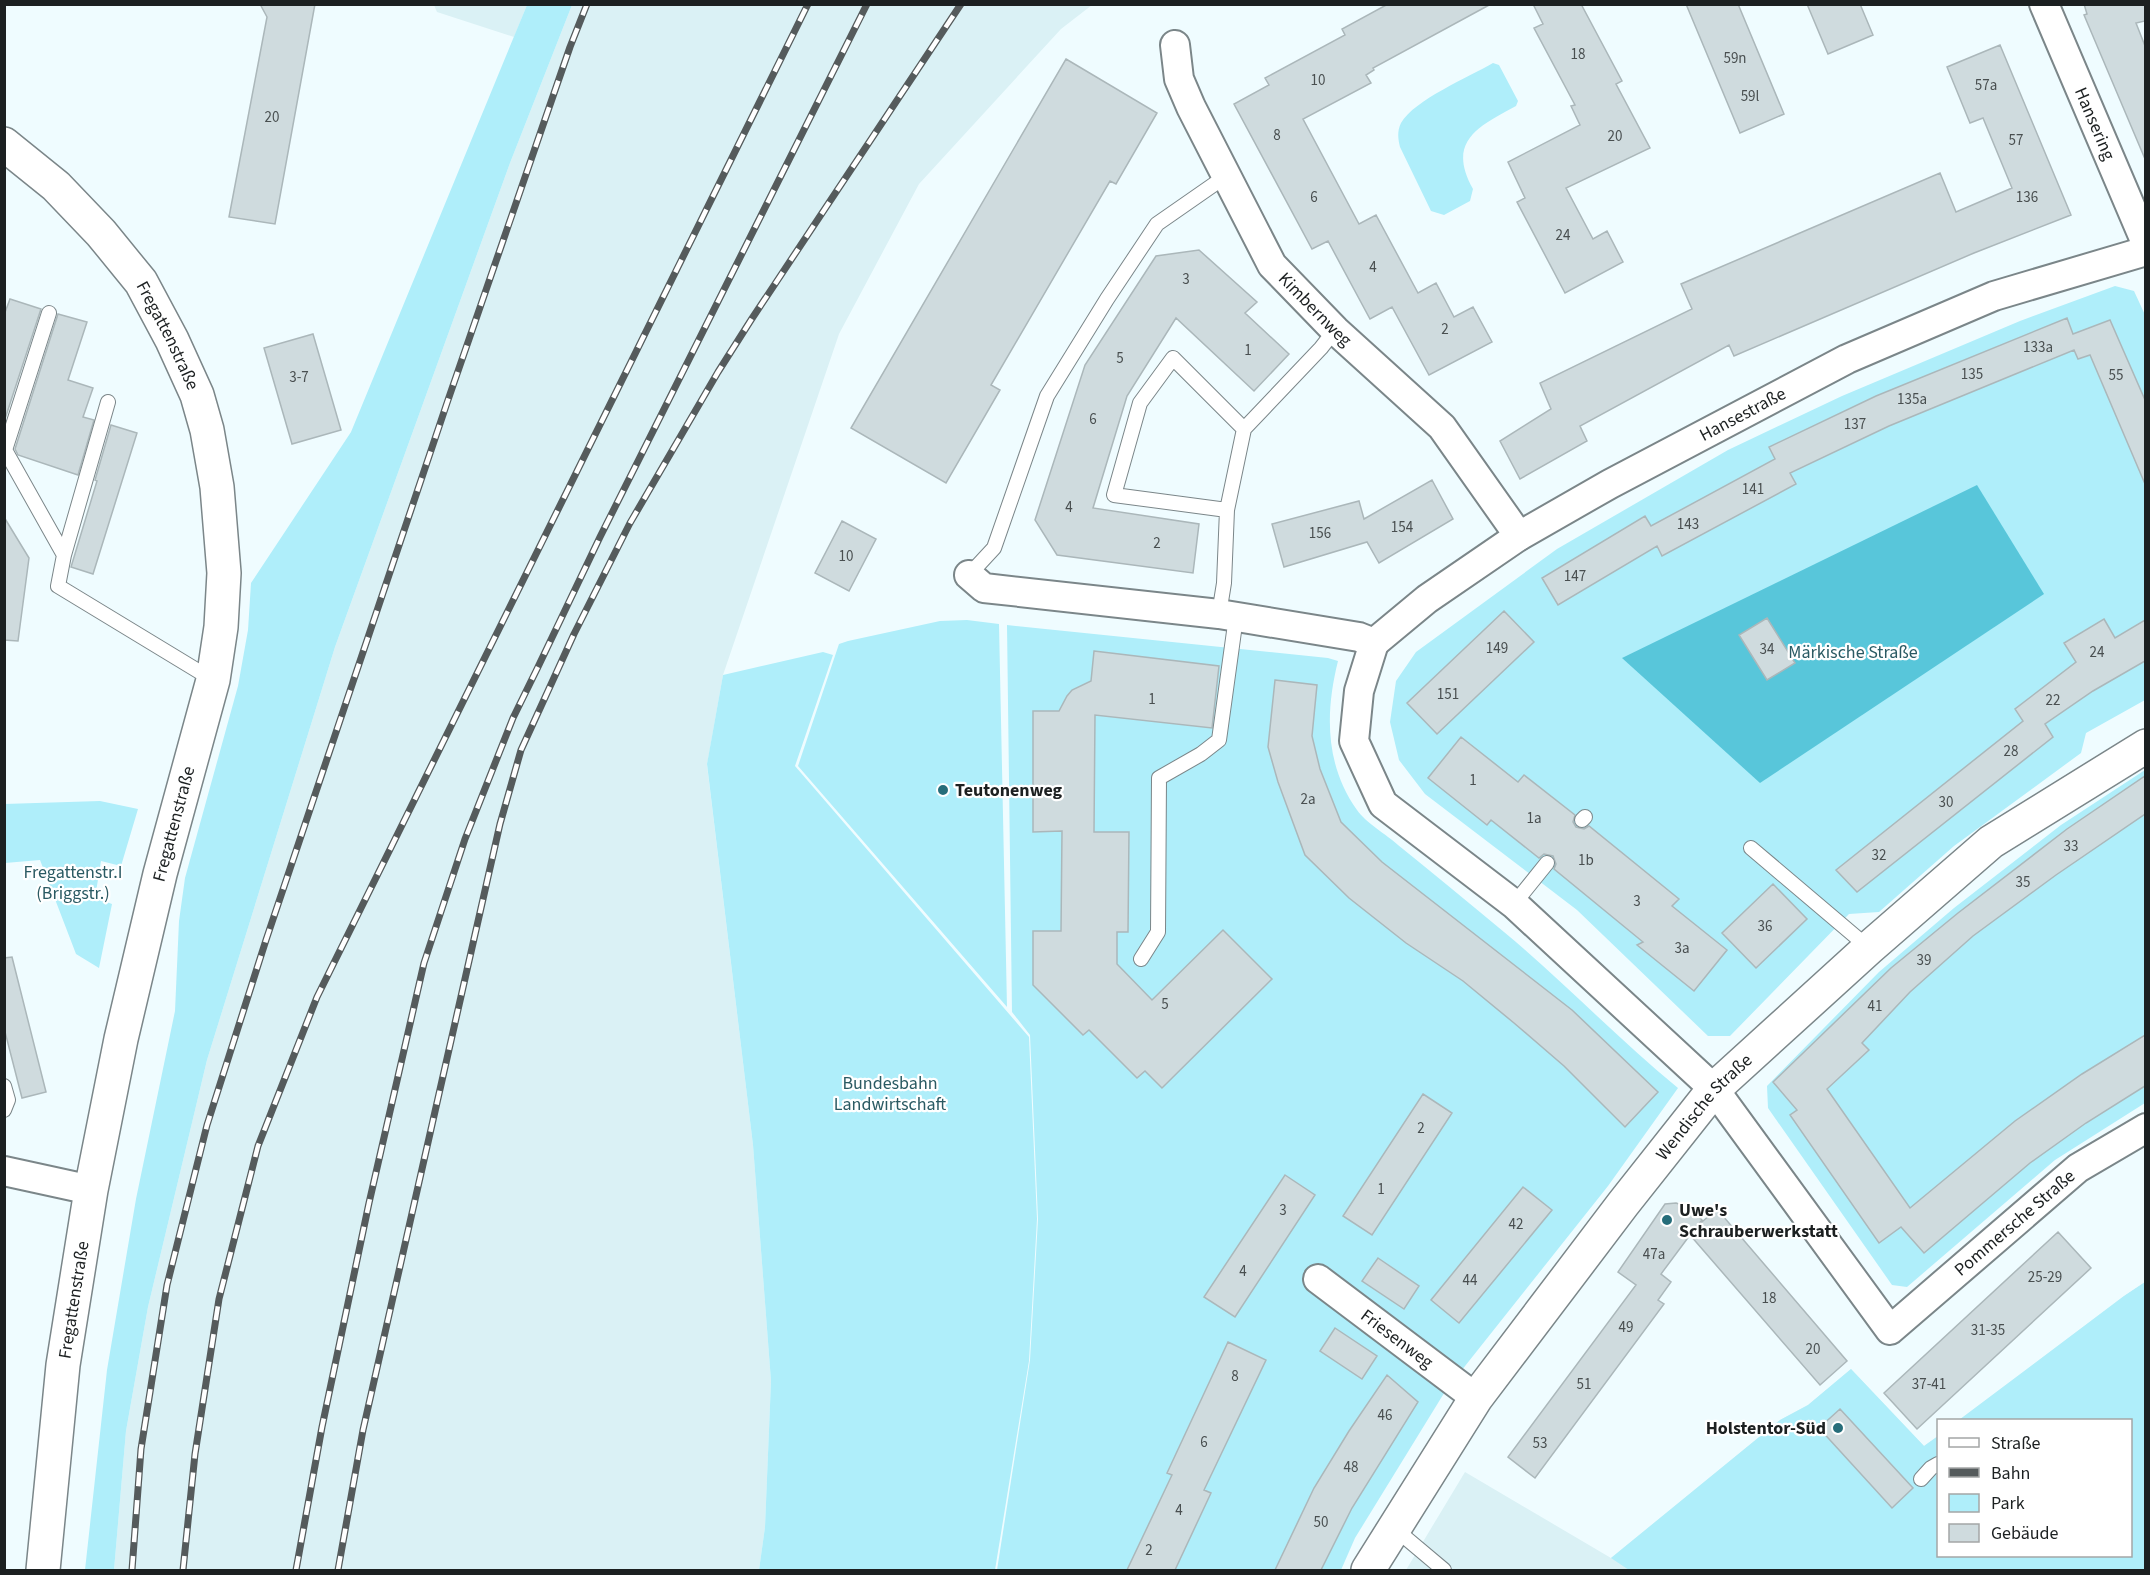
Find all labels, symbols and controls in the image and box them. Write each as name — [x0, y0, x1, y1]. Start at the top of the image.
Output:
house number: 18 — [1571, 44, 1585, 65]
house number: 59n — [1723, 48, 1747, 69]
house number: 10 — [1311, 70, 1325, 91]
house number: 57a — [1975, 75, 1997, 96]
street label: Hansering — [2068, 83, 2122, 164]
house number: 59l — [1741, 86, 1760, 107]
house number: 20 — [265, 107, 279, 128]
house number: 8 — [1273, 125, 1281, 146]
house number: 20 — [1608, 126, 1622, 147]
house number: 57 — [2009, 130, 2023, 151]
house number: 6 — [1310, 187, 1318, 208]
house number: 136 — [2016, 187, 2038, 208]
house number: 24 — [1556, 225, 1571, 246]
house number: 4 — [1369, 257, 1377, 278]
street label: Kimbernweg — [1273, 266, 1357, 352]
house number: 3 — [1182, 269, 1190, 290]
street label: Fregattenstraße — [130, 276, 206, 394]
house number: 2 — [1441, 319, 1449, 340]
house number: 133a — [2023, 337, 2053, 358]
house number: 1 — [1244, 340, 1252, 361]
house number: 5 — [1116, 348, 1124, 369]
house number: 135 — [1961, 364, 1983, 385]
house number: 55 — [2109, 365, 2123, 386]
house number: 3-7 — [289, 367, 309, 388]
street label: Hansestraße — [1695, 381, 1790, 447]
house number: 135a — [1897, 389, 1927, 410]
house number: 6 — [1089, 409, 1097, 430]
house number: 137 — [1844, 414, 1866, 435]
house number: 141 — [1742, 479, 1764, 500]
house number: 4 — [1065, 497, 1073, 518]
house number: 143 — [1677, 514, 1699, 535]
house number: 154 — [1391, 517, 1414, 538]
house number: 156 — [1309, 523, 1331, 544]
house number: 2 — [1153, 533, 1161, 554]
house number: 10 — [839, 546, 853, 567]
house number: 147 — [1564, 566, 1586, 587]
house number: 149 — [1486, 638, 1508, 659]
house number: 34 — [1760, 639, 1775, 660]
park label: Märkische Straße — [1788, 640, 1918, 665]
house number: 24 — [2090, 642, 2105, 663]
house number: 151 — [1437, 684, 1459, 705]
house number: 1 — [1148, 689, 1156, 710]
house number: 22 — [2046, 690, 2060, 711]
house number: 28 — [2004, 741, 2018, 762]
street label: Fregattenstraße — [147, 763, 201, 885]
house number: 1 — [1469, 770, 1477, 791]
place label: Teutonenweg — [955, 778, 1063, 803]
marker: Teutonenweg — [936, 783, 950, 797]
house number: 2a — [1300, 789, 1316, 810]
house number: 30 — [1939, 792, 1953, 813]
house number: 1a — [1526, 808, 1542, 829]
house number: 33 — [2064, 836, 2078, 857]
house number: 32 — [1872, 845, 1886, 866]
house number: 1b — [1578, 850, 1594, 871]
park label: Fregattenstr.I (Briggstr.) — [24, 860, 123, 906]
house number: 35 — [2016, 872, 2030, 893]
house number: 3 — [1633, 891, 1641, 912]
house number: 36 — [1758, 916, 1772, 937]
house number: 3a — [1674, 938, 1690, 959]
house number: 39 — [1917, 950, 1931, 971]
house number: 5 — [1161, 994, 1169, 1015]
house number: 41 — [1868, 996, 1882, 1017]
street label: Wendische Straße — [1650, 1048, 1757, 1165]
park label: Bundesbahn Landwirtschaft — [834, 1071, 947, 1117]
house number: 2 — [1417, 1118, 1425, 1139]
street label: Pommersche Straße — [1949, 1163, 2080, 1282]
house number: 1 — [1377, 1179, 1385, 1200]
place label: Uwe's Schrauberwerkstatt — [1679, 1198, 1838, 1244]
house number: 3 — [1279, 1200, 1287, 1221]
marker: Uwe's Schrauberwerkstatt — [1660, 1213, 1674, 1227]
house number: 42 — [1509, 1214, 1523, 1235]
street label: Fregattenstraße — [52, 1239, 96, 1361]
house number: 47a — [1643, 1244, 1665, 1265]
house number: 4 — [1239, 1261, 1247, 1282]
house number: 25-29 — [2028, 1267, 2062, 1288]
house number: 44 — [1463, 1270, 1478, 1291]
house number: 18 — [1762, 1288, 1776, 1309]
street label: Friesenweg — [1356, 1303, 1439, 1374]
house number: 49 — [1619, 1317, 1633, 1338]
house number: 31-35 — [1971, 1320, 2005, 1341]
house number: 20 — [1806, 1339, 1820, 1360]
house number: 8 — [1231, 1366, 1239, 1387]
house number: 51 — [1577, 1374, 1591, 1395]
house number: 37-41 — [1912, 1374, 1946, 1395]
house number: 46 — [1378, 1405, 1392, 1426]
place label: Holstentor-Süd — [1706, 1416, 1826, 1441]
legend — [1937, 1419, 2132, 1557]
marker: Holstentor-Süd — [1831, 1421, 1845, 1435]
text: Straße — [1991, 1431, 2041, 1456]
house number: 6 — [1200, 1432, 1208, 1453]
house number: 53 — [1533, 1433, 1547, 1454]
house number: 48 — [1344, 1457, 1358, 1478]
text: Bahn — [1991, 1461, 2030, 1486]
text: Park — [1991, 1491, 2025, 1516]
house number: 4 — [1175, 1500, 1183, 1521]
house number: 50 — [1314, 1512, 1328, 1533]
text: Gebäude — [1991, 1521, 2059, 1546]
house number: 2 — [1145, 1540, 1153, 1561]

